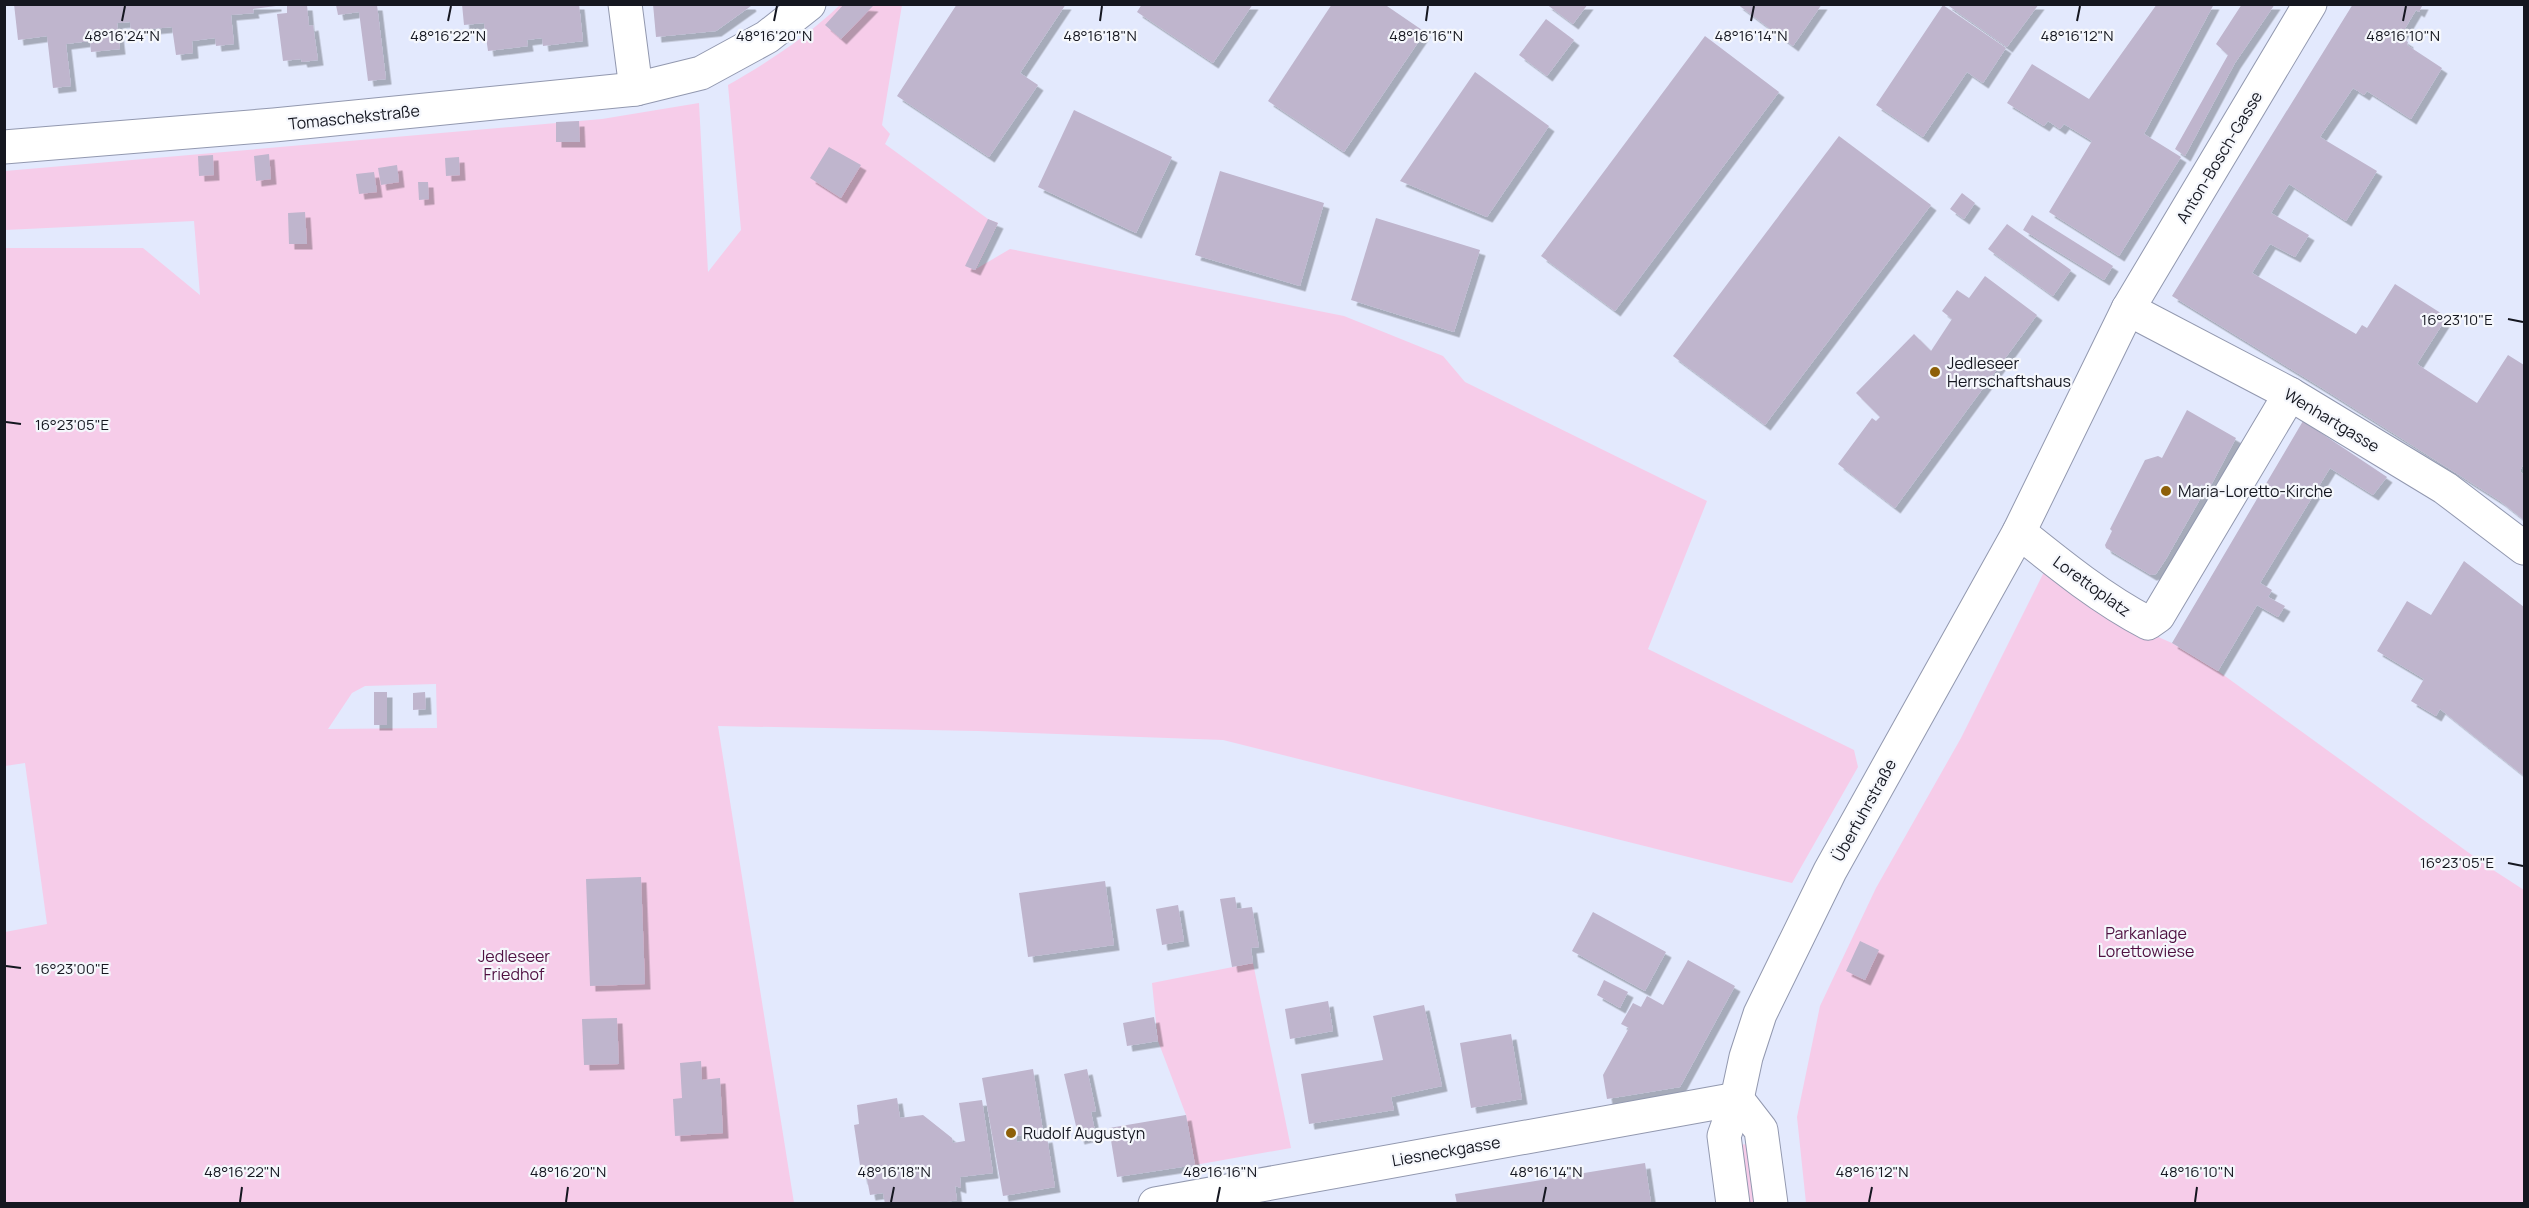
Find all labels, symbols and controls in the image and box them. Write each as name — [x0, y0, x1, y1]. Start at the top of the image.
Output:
text: 48°16'24"N — [84, 25, 160, 46]
text: 48°16'22"N — [410, 25, 486, 46]
text: 48°16'20"N — [736, 25, 812, 46]
text: 48°16'18"N — [1063, 25, 1137, 46]
text: 48°16'16"N — [1389, 25, 1463, 46]
text: 48°16'14"N — [1714, 25, 1788, 46]
text: 48°16'12"N — [2040, 25, 2114, 46]
text: 48°16'10"N — [2366, 25, 2440, 46]
street label: Anton-Bosch-Gasse — [2171, 87, 2267, 227]
street label: Tomaschekstraße — [287, 99, 421, 135]
text: 16°23'10"E — [2421, 309, 2493, 330]
place label: Jedleseer Herrschaftshaus — [1947, 352, 2071, 392]
marker: Jedleseer Herrschaftshaus — [1928, 365, 1942, 379]
street label: Wenhartgasse — [2280, 383, 2384, 457]
text: 16°23'05"E — [35, 414, 109, 435]
place label: Maria-Loretto-Kirche — [2178, 480, 2333, 502]
marker: Maria-Loretto-Kirche — [2159, 484, 2173, 498]
street label: Lorettoplatz — [2049, 550, 2135, 622]
street label: Überfuhrstraße — [1827, 755, 1901, 865]
text: 16°23'05"E — [2420, 852, 2494, 873]
park label: Parkanlage Lorettowiese — [2098, 922, 2194, 962]
park label: Jedleseer Friedhof — [478, 945, 550, 985]
text: 16°23'00"E — [35, 958, 109, 979]
place label: Rudolf Augustyn — [1023, 1122, 1145, 1144]
marker: Rudolf Augustyn — [1004, 1126, 1018, 1140]
street label: Liesneckgasse — [1390, 1131, 1502, 1171]
text: 48°16'22"N — [204, 1161, 280, 1182]
text: 48°16'20"N — [530, 1161, 606, 1182]
text: 48°16'18"N — [857, 1161, 931, 1182]
text: 48°16'16"N — [1183, 1161, 1257, 1182]
text: 48°16'14"N — [1509, 1161, 1583, 1182]
text: 48°16'12"N — [1835, 1161, 1909, 1182]
text: 48°16'10"N — [2160, 1161, 2234, 1182]

